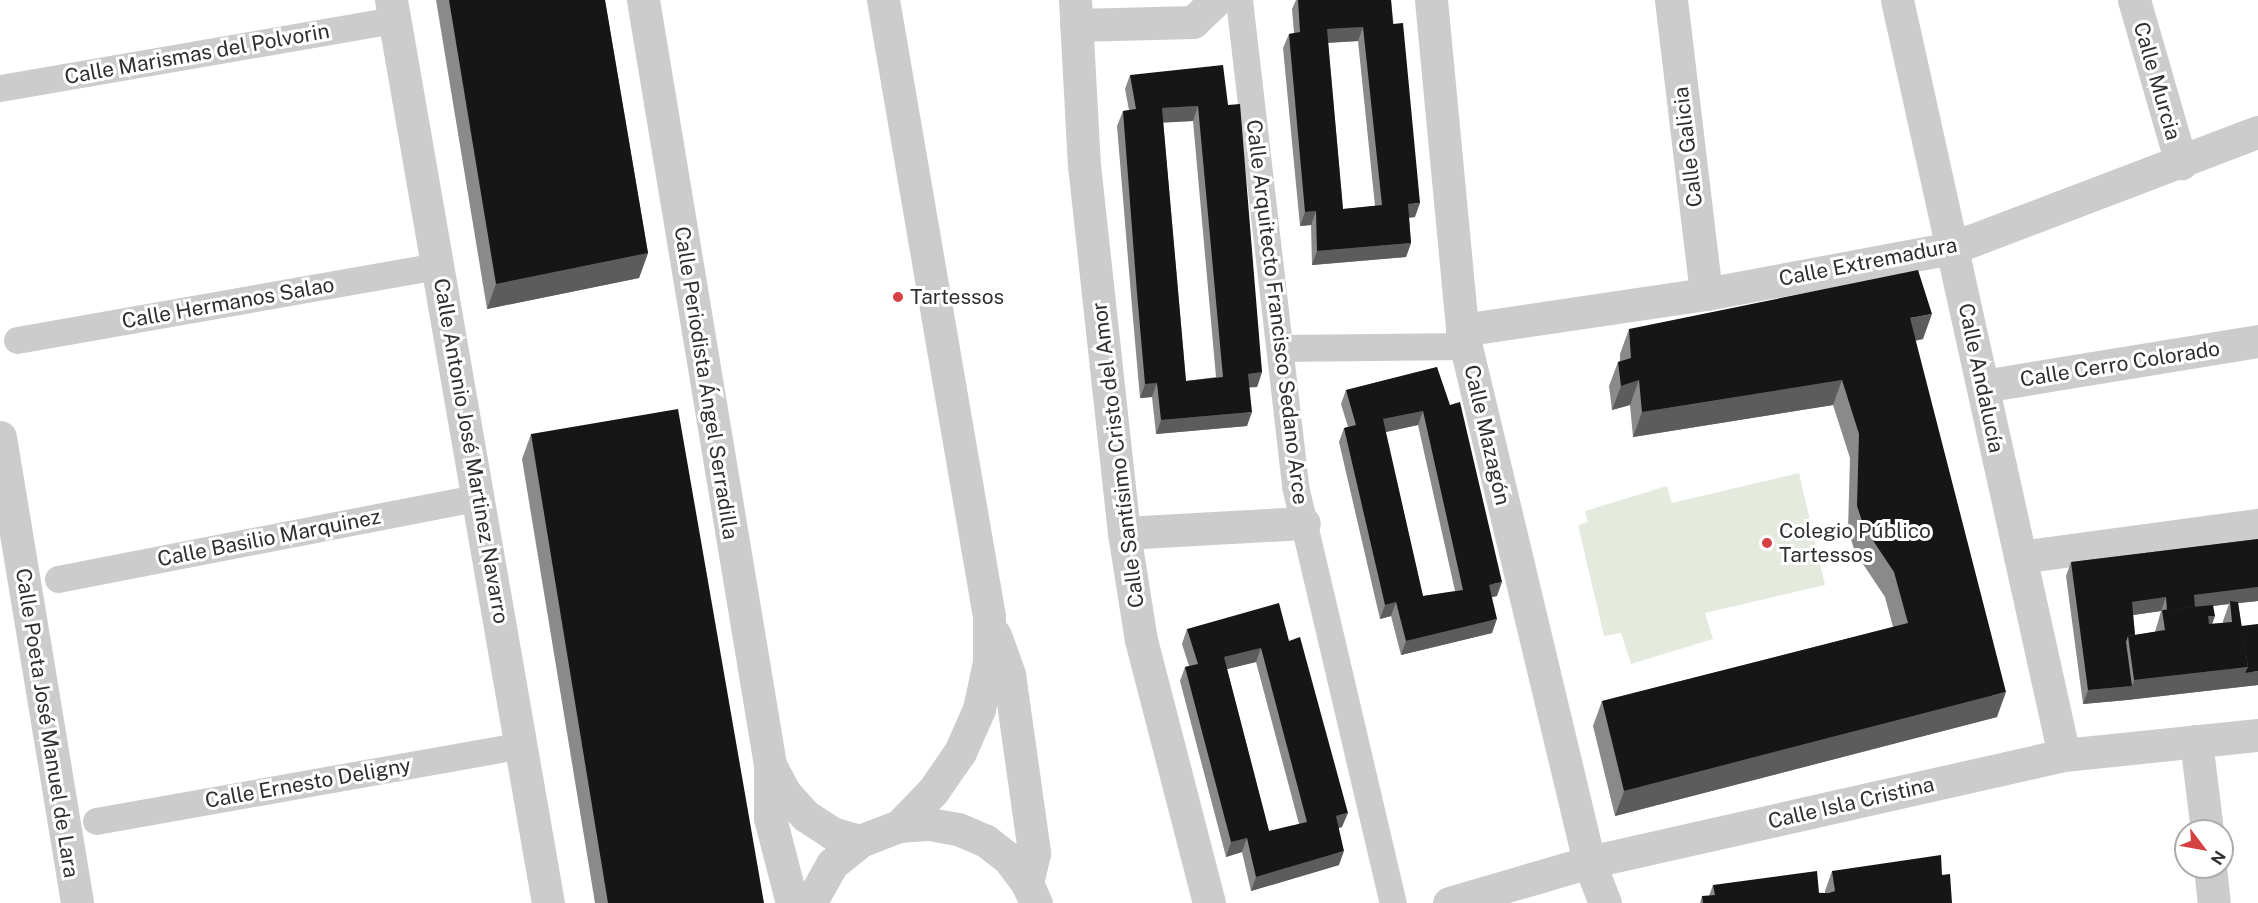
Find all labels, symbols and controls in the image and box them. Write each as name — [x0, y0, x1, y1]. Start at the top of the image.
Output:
street label: Calle Marismas del Polvorin — [62, 18, 332, 90]
street label: Calle Murcia — [2128, 19, 2186, 143]
street label: Calle Galicia — [1668, 85, 1708, 209]
street label: Calle Arquitecto Francisco Sedano Arce — [1241, 118, 1313, 506]
street label: Calle Periodista Ángel Serradilla — [669, 225, 743, 541]
street label: Calle Extremadura — [1777, 232, 1959, 292]
street label: Calle Hermanos Salao — [120, 272, 336, 334]
street label: Calle Antonio José Martinez Navarro — [428, 276, 514, 626]
place label: Tartessos — [910, 284, 1004, 310]
marker: Tartessos — [891, 290, 905, 304]
street label: Calle Santísimo Cristo del Amor — [1087, 300, 1149, 610]
street label: Calle Andalucía — [1953, 301, 2009, 455]
street label: Calle Cerro Colorado — [2018, 336, 2222, 392]
street label: Calle Mazagón — [1459, 362, 1515, 508]
street label: Calle Basilio Marquinez — [155, 504, 383, 572]
place label: Colegio Público Tartessos — [1779, 518, 1931, 568]
marker: Colegio Público Tartessos — [1760, 536, 1774, 550]
street label: Calle Poeta José Manuel de Lara — [10, 566, 84, 880]
street label: Calle Ernesto Deligny — [203, 752, 413, 814]
street label: Calle Isla Cristina — [1765, 772, 1937, 834]
north arrow — [2174, 819, 2234, 879]
text: N — [2207, 847, 2229, 868]

